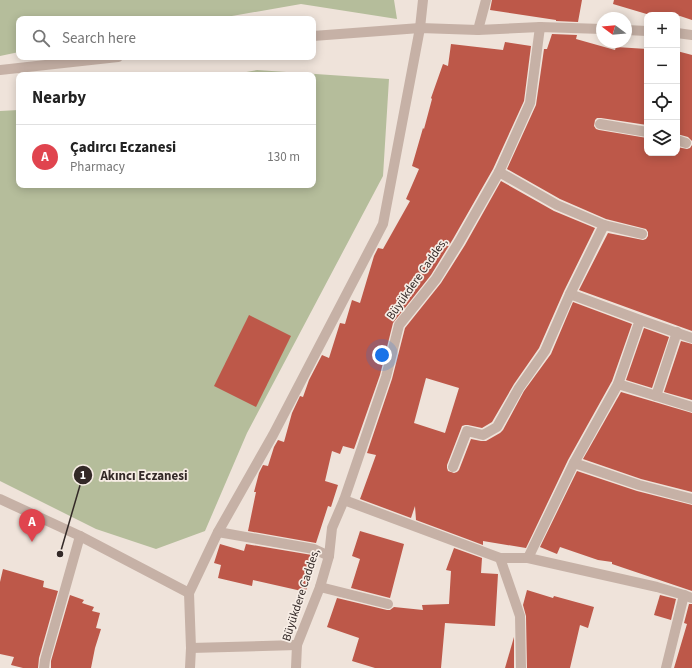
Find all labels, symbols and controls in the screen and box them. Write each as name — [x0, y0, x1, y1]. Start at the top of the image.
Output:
north arrow — [596, 12, 632, 48]
map controls — [644, 12, 680, 156]
button: + — [644, 12, 680, 48]
search box — [16, 16, 316, 60]
icon: search — [30, 27, 52, 49]
text: Search here — [62, 28, 136, 49]
button: − — [644, 48, 680, 84]
button: locate — [644, 84, 680, 120]
text: Nearby — [32, 86, 86, 110]
button: layers — [644, 120, 680, 156]
text: Çadırcı Eczanesi — [70, 137, 176, 158]
text: A — [41, 148, 49, 166]
text: 130 m — [267, 148, 300, 166]
text: Pharmacy — [70, 158, 125, 176]
street label: Büyükdere Caddes, — [382, 235, 452, 323]
your location — [372, 345, 392, 365]
callout: Akıncı Eczanesi — [73, 463, 196, 488]
text: 1 — [80, 467, 86, 484]
text: Akıncı Eczanesi — [99, 467, 188, 485]
pin: A — [19, 509, 45, 542]
street label: Büyükdere Caddes, — [278, 546, 324, 644]

